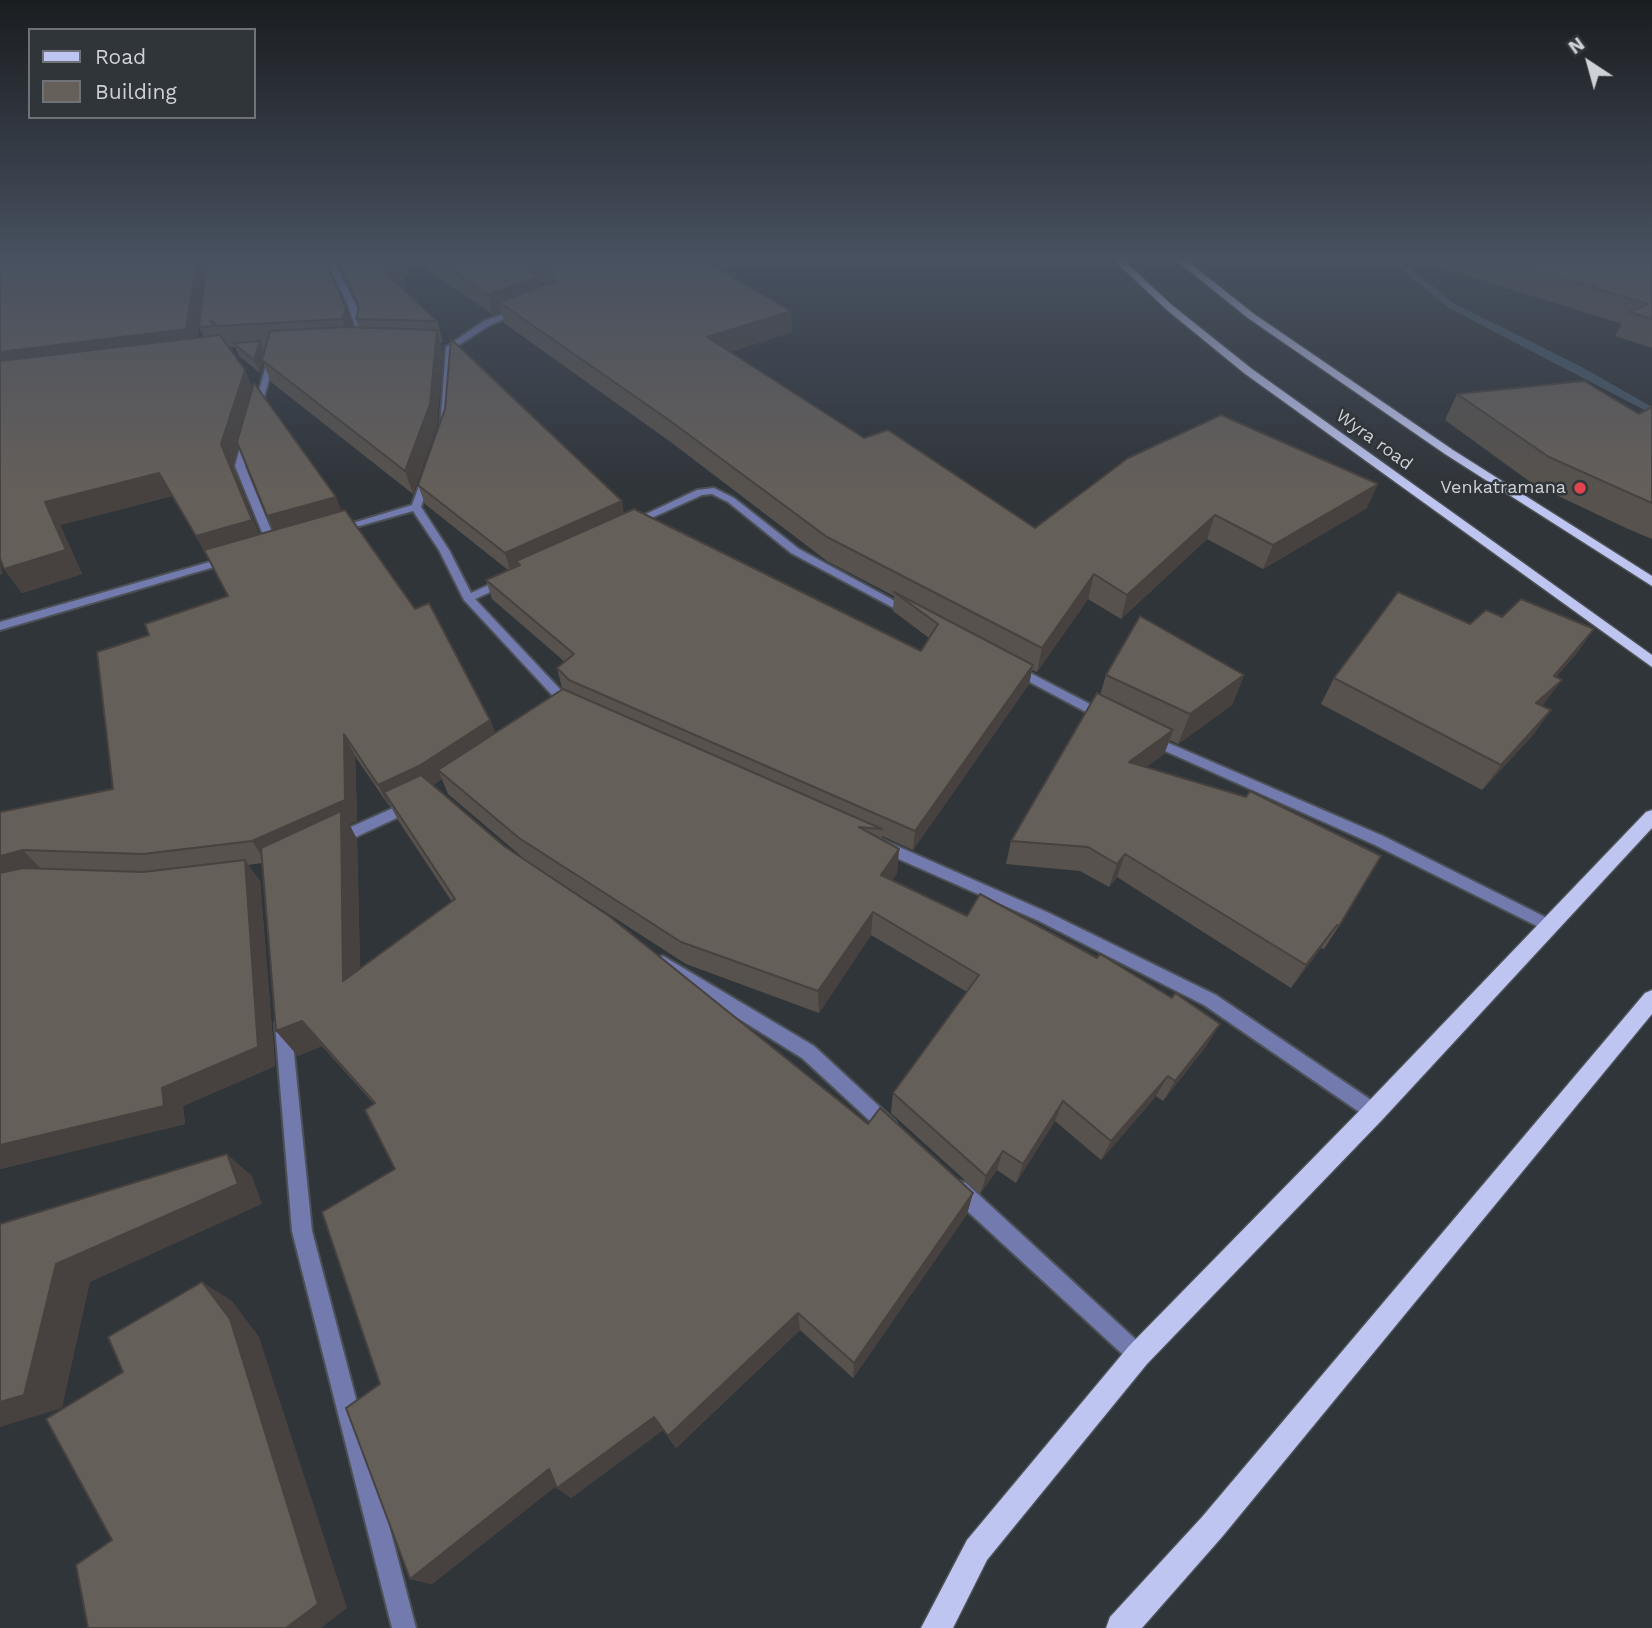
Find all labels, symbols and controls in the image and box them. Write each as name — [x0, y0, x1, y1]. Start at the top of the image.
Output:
legend — [28, 28, 256, 119]
north arrow — [1554, 28, 1624, 98]
text: N — [1564, 32, 1589, 59]
text: Road — [95, 44, 146, 69]
text: Building — [95, 79, 177, 104]
street label: Wyra road — [1332, 405, 1416, 475]
place label: Venkatramana — [1440, 477, 1566, 499]
marker: Venkatramana — [1572, 480, 1588, 496]

